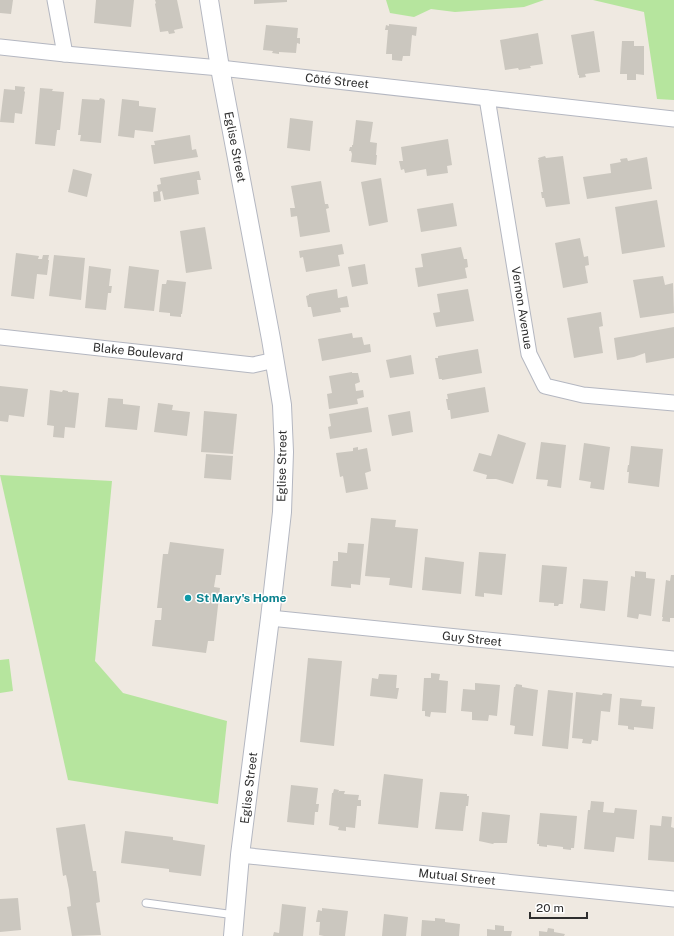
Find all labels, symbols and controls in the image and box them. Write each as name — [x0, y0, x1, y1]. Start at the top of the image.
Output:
street label: Côté Street — [304, 71, 370, 91]
street label: Eglise Street — [221, 110, 249, 184]
street label: Vernon Avenue — [509, 266, 535, 351]
street label: Blake Boulevard — [92, 340, 184, 364]
street label: Eglise Street — [274, 430, 290, 502]
place label: St Mary's Home — [196, 591, 287, 605]
marker: St Mary's Home — [183, 593, 193, 603]
street label: Guy Street — [441, 629, 503, 649]
street label: Eglise Street — [238, 751, 260, 825]
street label: Mutual Street — [418, 866, 497, 888]
scale bar — [530, 894, 587, 920]
text: 20 m — [536, 901, 564, 915]

